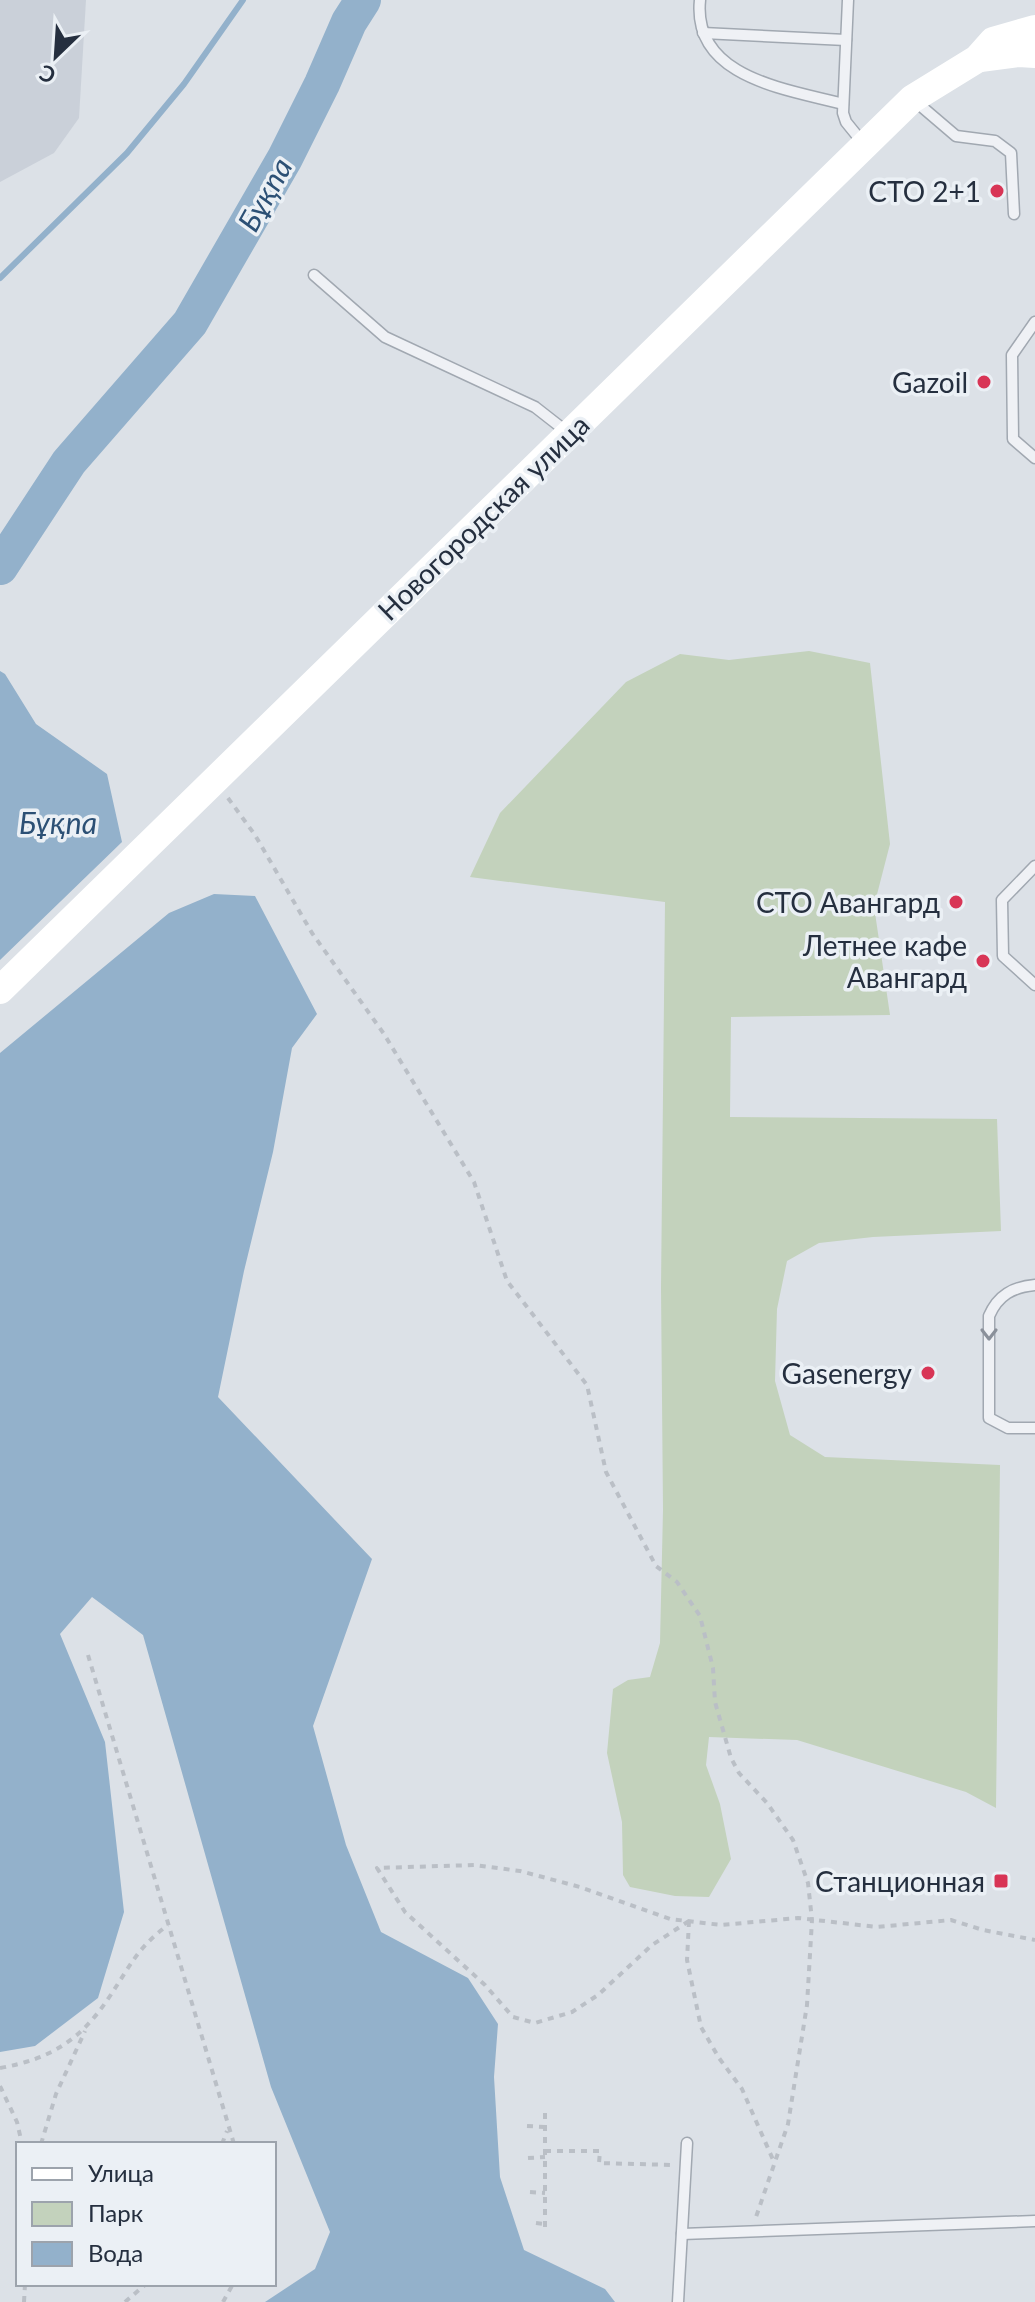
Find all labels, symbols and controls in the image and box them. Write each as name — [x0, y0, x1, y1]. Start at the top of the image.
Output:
north arrow — [16, 16, 96, 96]
text: С — [35, 59, 60, 90]
water label: Бұқпа — [229, 151, 299, 237]
place label: СТО 2+1 — [868, 174, 981, 208]
marker: СТО 2+1 — [988, 182, 1006, 200]
place label: Gazoil — [892, 365, 968, 399]
marker: Gazoil — [975, 373, 993, 391]
street label: Новогородская улица — [370, 407, 596, 627]
water label: Бұқпа — [19, 804, 97, 840]
place label: СТО Авангард — [756, 885, 940, 919]
marker: СТО Авангард — [947, 893, 965, 911]
place label: Летнее кафе Авангард — [802, 928, 967, 994]
marker: Летнее кафе Авангард — [974, 952, 992, 970]
one-way arrow — [980, 1328, 998, 1341]
place label: Gasenergy — [782, 1356, 913, 1390]
marker: Gasenergy — [919, 1364, 937, 1382]
place label: Станционная — [815, 1864, 985, 1898]
marker: Станционная — [992, 1872, 1010, 1890]
legend — [16, 2142, 276, 2286]
text: Улица — [88, 2158, 154, 2187]
text: Парк — [88, 2198, 144, 2227]
text: Вода — [88, 2238, 143, 2267]

